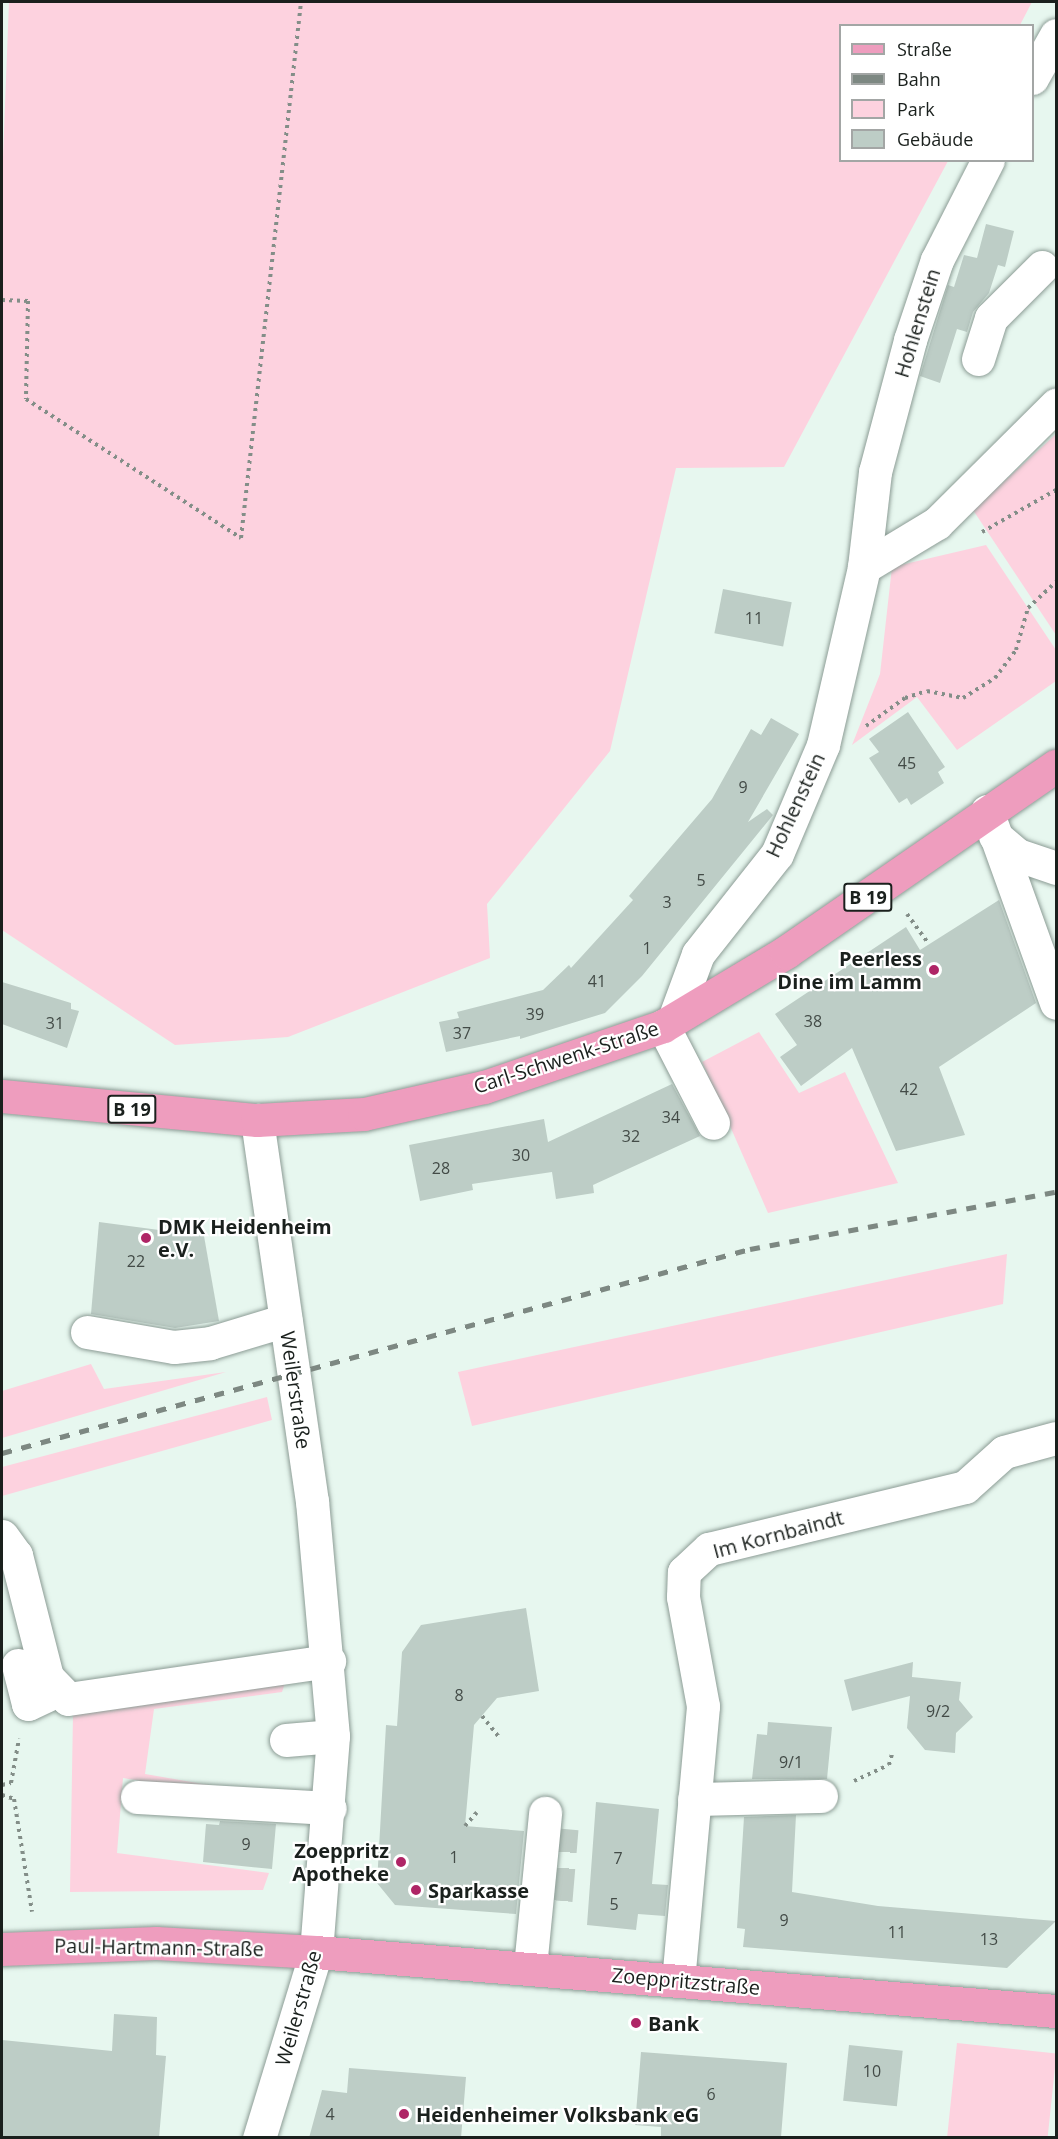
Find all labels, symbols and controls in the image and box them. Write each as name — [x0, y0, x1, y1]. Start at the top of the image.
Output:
legend — [839, 24, 1034, 162]
text: Straße — [897, 37, 952, 61]
text: Bahn — [897, 67, 941, 91]
text: Park — [897, 97, 935, 121]
text: Gebäude — [897, 127, 973, 151]
street label: Hohlenstein — [889, 266, 945, 380]
house number: 11 — [745, 608, 763, 628]
street label: Hohlenstein — [760, 749, 830, 861]
house number: 45 — [898, 753, 916, 773]
house number: 9 — [738, 777, 748, 797]
house number: 5 — [696, 870, 706, 890]
road number: B 19 — [842, 882, 894, 912]
house number: 3 — [662, 892, 672, 912]
house number: 1 — [642, 938, 652, 958]
place label: Peerless Dine im Lamm — [777, 946, 922, 993]
marker: Peerless Dine im Lamm — [927, 963, 941, 977]
house number: 41 — [588, 971, 606, 991]
house number: 39 — [526, 1004, 544, 1024]
house number: 38 — [804, 1011, 822, 1031]
house number: 31 — [46, 1013, 64, 1033]
street label: Carl-Schwenk-Straße — [470, 1016, 662, 1098]
house number: 37 — [453, 1023, 471, 1043]
house number: 42 — [900, 1079, 918, 1099]
road number: B 19 — [106, 1094, 158, 1124]
house number: 34 — [662, 1107, 680, 1127]
house number: 32 — [622, 1126, 640, 1146]
house number: 30 — [512, 1145, 530, 1165]
house number: 28 — [432, 1158, 450, 1178]
place label: DMK Heidenheim e.V. — [158, 1214, 332, 1261]
marker: DMK Heidenheim e.V. — [139, 1231, 153, 1245]
house number: 22 — [127, 1251, 145, 1271]
street label: Weilerstraße — [276, 1329, 316, 1451]
street label: Im Kornbaindt — [710, 1505, 846, 1563]
house number: 8 — [454, 1685, 464, 1705]
house number: 9/2 — [926, 1701, 950, 1721]
house number: 9/1 — [779, 1752, 803, 1772]
house number: 9 — [241, 1834, 251, 1854]
place label: Zoeppritz Apotheke — [292, 1838, 389, 1885]
house number: 1 — [449, 1847, 459, 1867]
house number: 7 — [613, 1848, 623, 1868]
marker: Zoeppritz Apotheke — [394, 1855, 408, 1869]
place label: Sparkasse — [428, 1878, 529, 1902]
marker: Sparkasse — [409, 1883, 423, 1897]
house number: 5 — [609, 1894, 619, 1914]
house number: 9 — [779, 1910, 789, 1930]
house number: 11 — [888, 1922, 906, 1942]
house number: 13 — [980, 1929, 998, 1949]
street label: Paul-Hartmann-Straße — [54, 1933, 264, 1961]
street label: Weilerstraße — [270, 1948, 326, 2068]
street label: Zoeppritzstraße — [611, 1963, 761, 1999]
place label: Bank — [648, 2011, 699, 2035]
marker: Bank — [629, 2016, 643, 2030]
house number: 10 — [863, 2061, 881, 2081]
house number: 6 — [706, 2084, 716, 2104]
place label: Heidenheimer Volksbank eG — [416, 2102, 699, 2126]
house number: 4 — [325, 2104, 335, 2124]
marker: Heidenheimer Volksbank eG — [397, 2107, 411, 2121]

